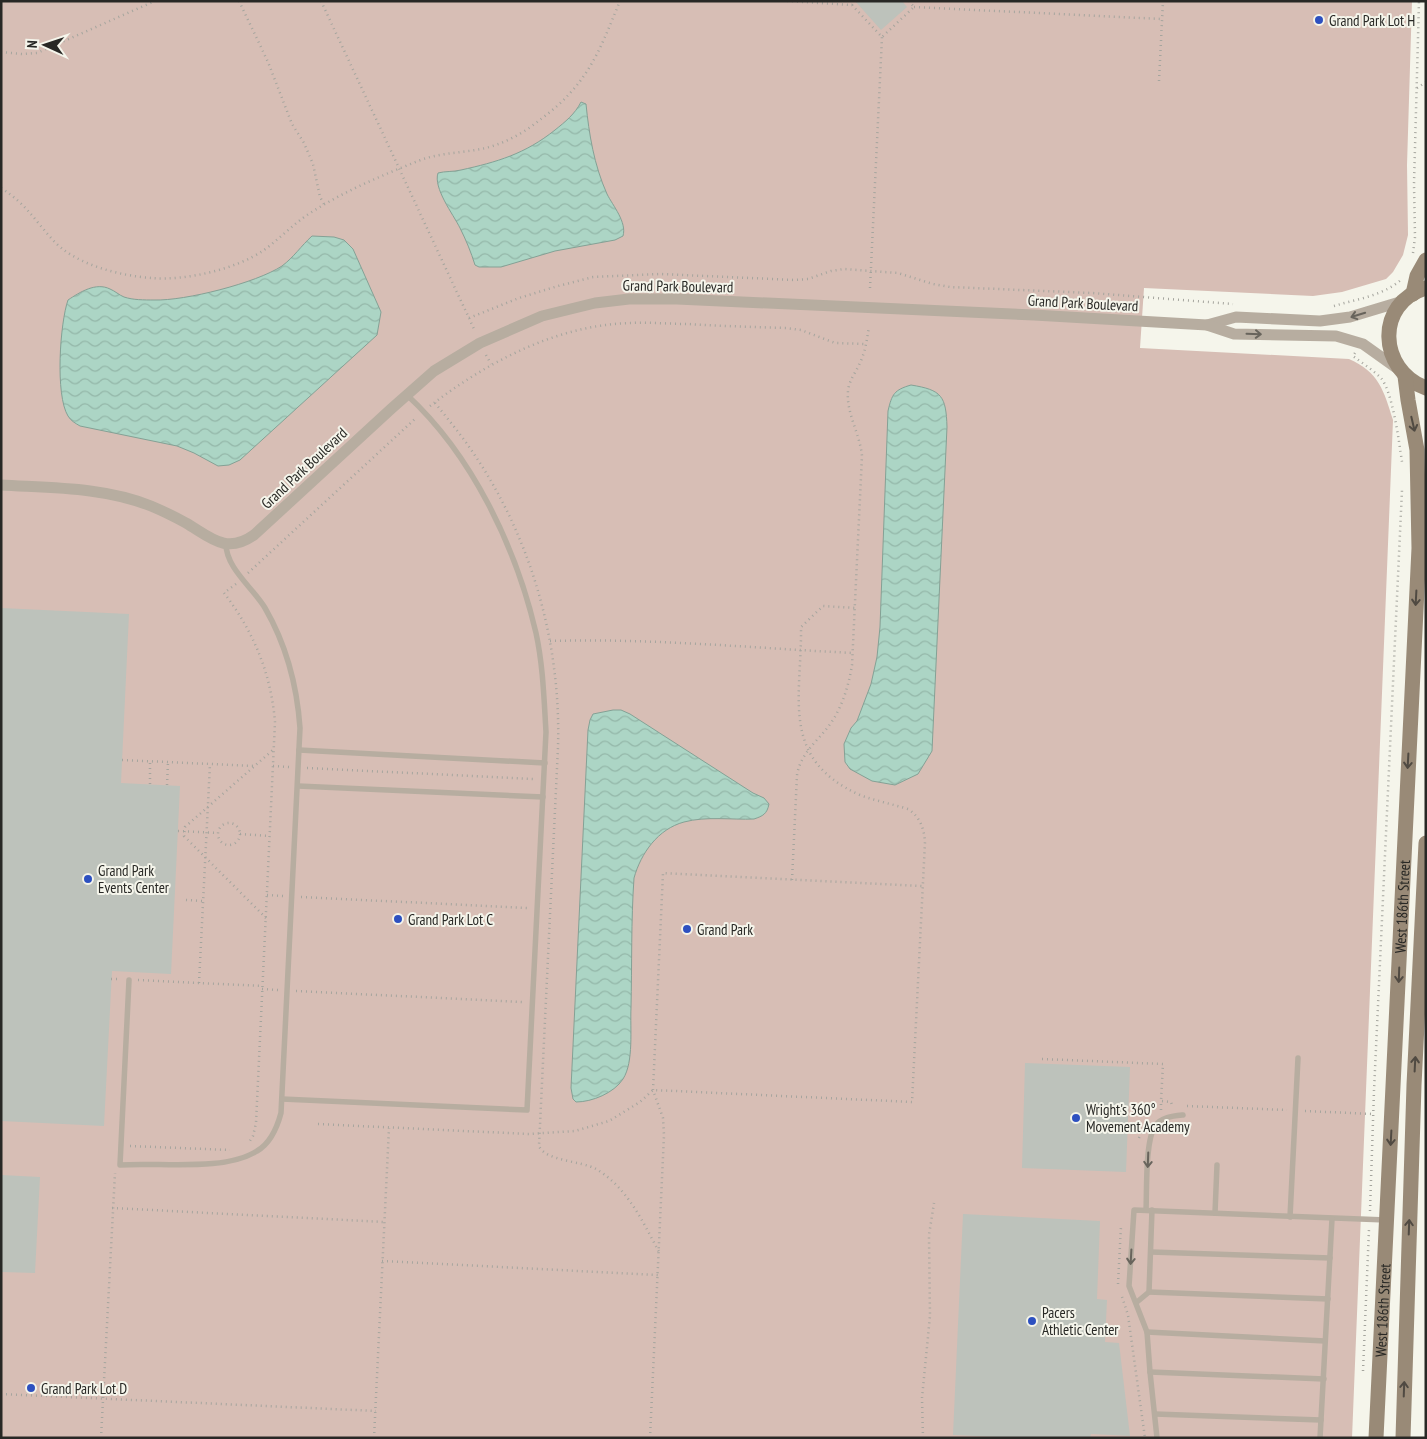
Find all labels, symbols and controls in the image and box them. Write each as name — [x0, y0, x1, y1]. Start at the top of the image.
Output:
place label: Grand Park Lot H — [1329, 11, 1415, 30]
marker: Grand Park Lot H — [1313, 14, 1325, 26]
north arrow — [20, 20, 70, 70]
text: N — [23, 40, 41, 49]
street label: Grand Park Boulevard — [622, 276, 734, 296]
street label: Grand Park Boulevard — [1027, 291, 1139, 315]
one-way arrow — [1351, 310, 1367, 320]
one-way arrow — [1246, 330, 1262, 339]
one-way arrow — [1409, 415, 1418, 431]
street label: Grand Park Boulevard — [257, 423, 351, 513]
one-way arrow — [1412, 590, 1421, 606]
one-way arrow — [1403, 752, 1412, 768]
street label: West 186th Street — [1390, 859, 1413, 954]
place label: Grand Park Events Center — [98, 861, 170, 897]
marker: Grand Park Events Center — [82, 873, 94, 885]
place label: Grand Park Lot C — [408, 910, 493, 929]
marker: Grand Park Lot C — [392, 913, 404, 925]
place label: Grand Park — [697, 920, 753, 939]
marker: Grand Park — [681, 923, 693, 935]
one-way arrow — [1394, 967, 1403, 983]
one-way arrow — [1410, 1056, 1419, 1072]
place label: Wright's 360° Movement Academy — [1086, 1100, 1190, 1136]
marker: Wright's 360° Movement Academy — [1070, 1112, 1082, 1124]
one-way arrow — [1386, 1129, 1395, 1145]
one-way arrow — [1144, 1152, 1153, 1168]
one-way arrow — [1405, 1219, 1414, 1235]
one-way arrow — [1127, 1248, 1136, 1264]
street label: West 186th Street — [1370, 1263, 1394, 1357]
place label: Pacers Athletic Center — [1042, 1303, 1119, 1339]
marker: Pacers Athletic Center — [1026, 1315, 1038, 1327]
place label: Grand Park Lot D — [41, 1379, 127, 1398]
one-way arrow — [1400, 1381, 1409, 1397]
marker: Grand Park Lot D — [25, 1382, 37, 1394]

